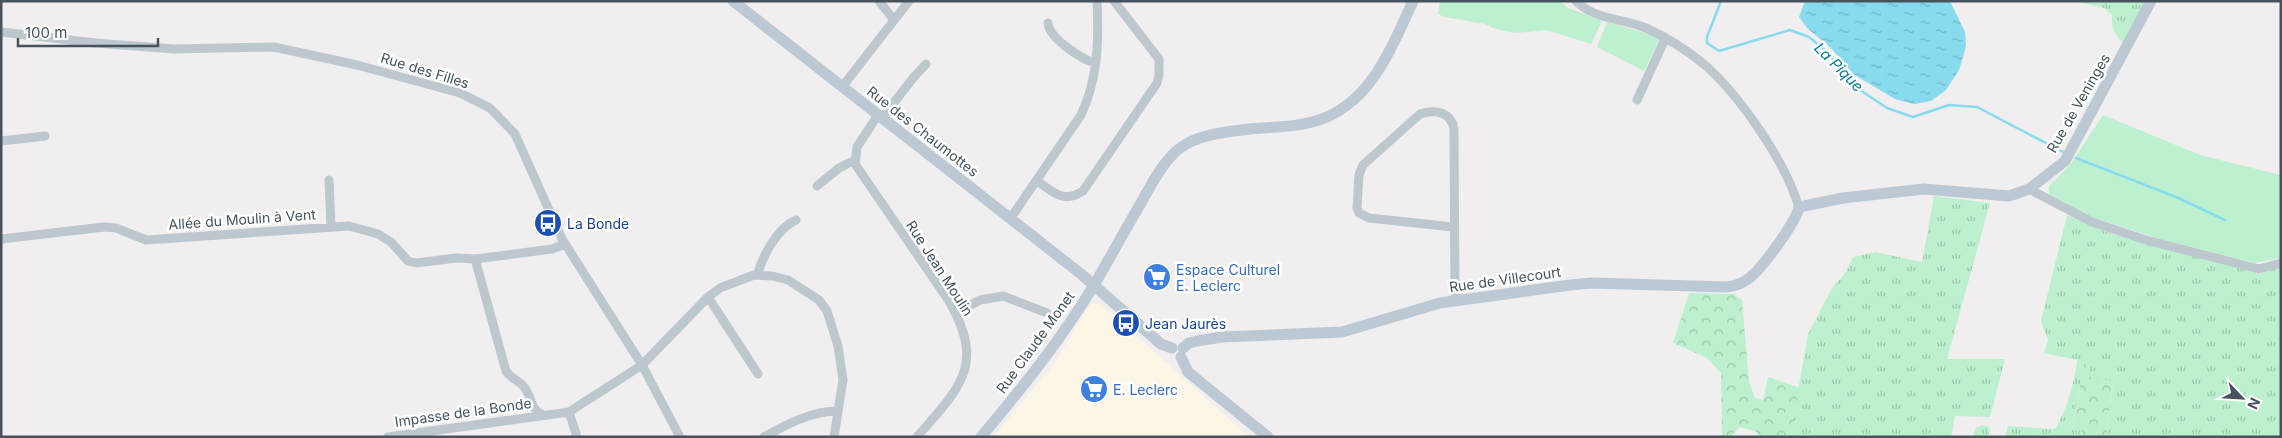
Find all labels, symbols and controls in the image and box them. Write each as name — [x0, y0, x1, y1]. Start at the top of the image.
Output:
scale bar — [18, 15, 158, 47]
text: 100 m — [25, 23, 67, 42]
water label: La Pique — [1810, 38, 1868, 96]
street label: Rue des Filles — [379, 49, 471, 91]
street label: Rue de Veninges — [2043, 51, 2113, 155]
street label: Rue des Chaumottes — [864, 82, 982, 180]
street label: Allée du Moulin à Vent — [168, 205, 317, 233]
bus stop icon: La Bonde — [533, 208, 563, 238]
place label: La Bonde — [567, 215, 629, 232]
street label: Rue Jean Moulin — [903, 217, 977, 319]
place label: Espace Culturel E. Leclerc — [1176, 261, 1280, 294]
supermarket icon: Espace Culturel E. Leclerc — [1142, 262, 1172, 292]
street label: Rue de Villecourt — [1448, 263, 1562, 295]
street label: Rue Claude Monet — [992, 287, 1078, 396]
bus stop icon: Jean Jaurès — [1111, 308, 1141, 338]
place label: Jean Jaurès — [1145, 315, 1226, 332]
north arrow — [2217, 373, 2267, 423]
supermarket icon: E. Leclerc — [1079, 374, 1109, 404]
place label: E. Leclerc — [1113, 381, 1178, 398]
street label: Impasse de la Bonde — [394, 394, 532, 430]
text: N — [2244, 395, 2264, 412]

